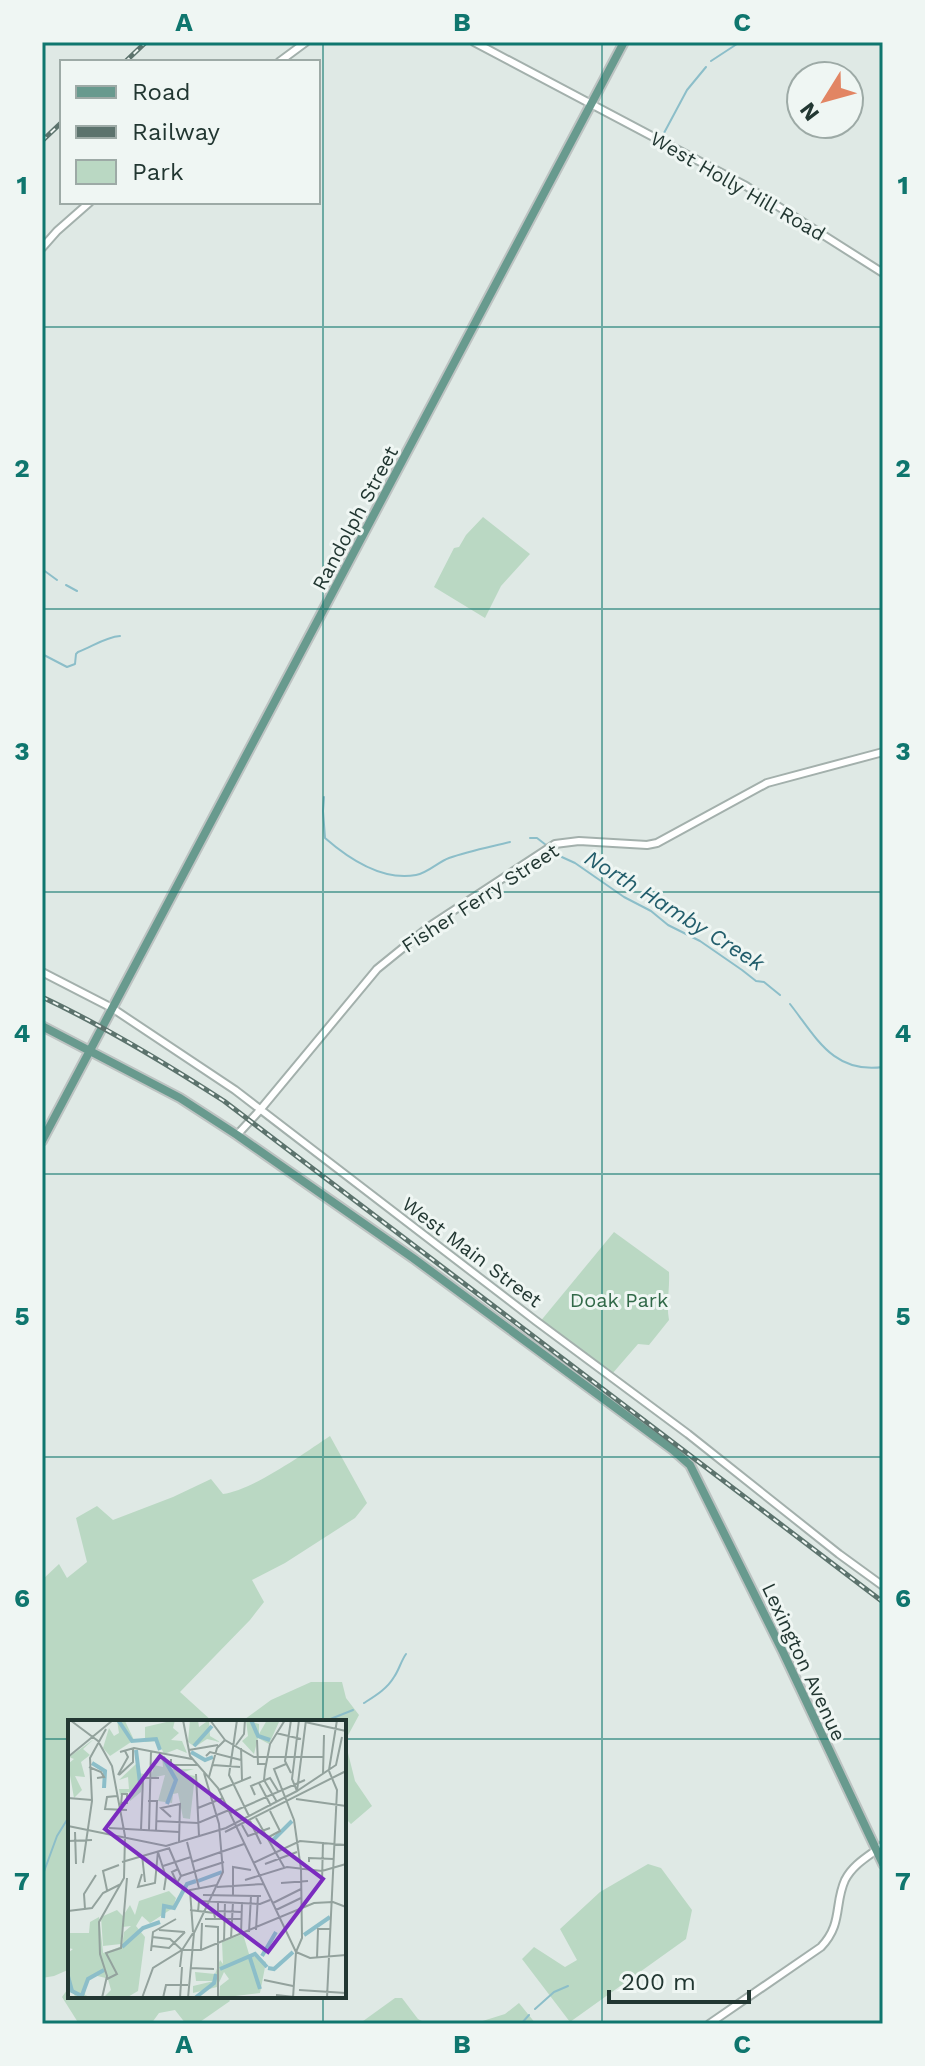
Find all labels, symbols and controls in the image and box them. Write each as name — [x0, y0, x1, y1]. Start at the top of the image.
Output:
text: A — [175, 7, 193, 37]
text: B — [453, 7, 471, 37]
text: C — [733, 7, 751, 37]
legend — [60, 60, 320, 204]
north arrow — [785, 60, 865, 140]
text: Road — [132, 78, 191, 106]
text: N — [795, 98, 824, 126]
text: Railway — [132, 118, 221, 146]
street label: West Holly Hill Road — [646, 126, 830, 246]
text: Park — [132, 158, 184, 186]
text: 1 — [16, 170, 28, 200]
text: 1 — [897, 170, 909, 200]
street label: Randolph Street — [307, 441, 403, 594]
text: 2 — [14, 453, 30, 483]
text: 2 — [895, 453, 911, 483]
text: 3 — [14, 736, 30, 766]
text: 3 — [895, 736, 911, 766]
street label: Fisher Ferry Street — [397, 838, 563, 958]
water label: North Hamby Creek — [580, 845, 770, 976]
text: 4 — [14, 1018, 31, 1048]
text: 4 — [895, 1018, 912, 1048]
street label: West Main Street — [397, 1192, 547, 1313]
park label: Doak Park — [570, 1288, 668, 1312]
text: 5 — [14, 1301, 30, 1331]
text: 5 — [895, 1301, 911, 1331]
street label: Lexington Avenue — [757, 1579, 851, 1745]
text: 6 — [14, 1583, 30, 1613]
text: 6 — [895, 1583, 911, 1613]
inset map — [68, 1720, 346, 1998]
text: 7 — [14, 1866, 30, 1896]
text: 7 — [895, 1866, 911, 1896]
scale bar — [609, 1954, 749, 2004]
text: 200 m — [621, 1968, 696, 1996]
text: A — [175, 2029, 193, 2059]
text: B — [453, 2029, 471, 2059]
text: C — [733, 2029, 751, 2059]

